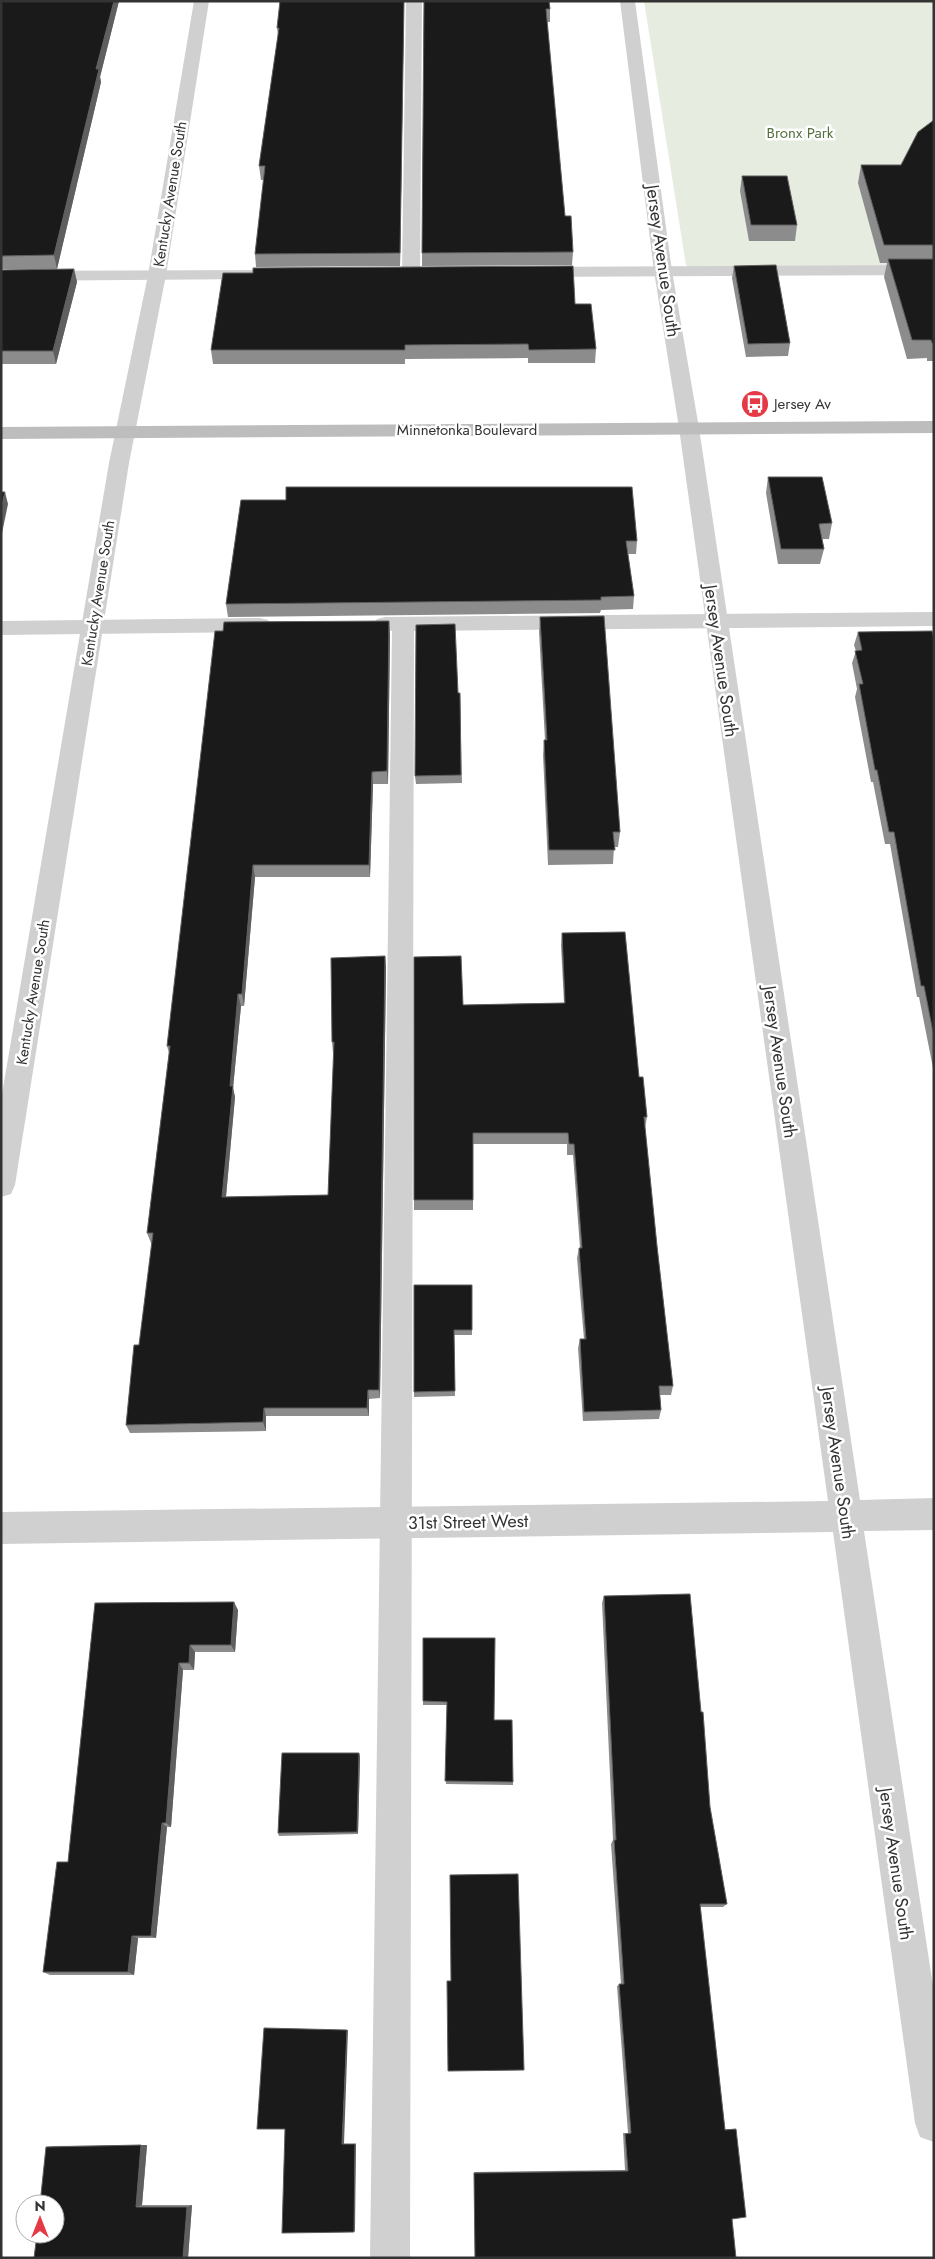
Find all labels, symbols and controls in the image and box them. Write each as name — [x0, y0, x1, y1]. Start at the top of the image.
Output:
street label: Kentucky Avenue South — [148, 120, 192, 268]
park label: Bronx Park — [767, 122, 834, 144]
street label: Jersey Avenue South — [639, 181, 687, 339]
bus stop icon: Jersey Av — [740, 389, 770, 419]
place label: Jersey Av — [772, 393, 831, 415]
street label: Minnetonka Boulevard — [397, 419, 537, 441]
street label: Kentucky Avenue South — [76, 519, 120, 667]
street label: Jersey Avenue South — [697, 581, 745, 739]
street label: Kentucky Avenue South — [11, 918, 55, 1066]
street label: Jersey Avenue South — [756, 982, 804, 1140]
street label: Jersey Avenue South — [814, 1383, 862, 1541]
street label: 31st Street West — [408, 1508, 529, 1536]
street label: Jersey Avenue South — [872, 1784, 920, 1942]
north arrow — [15, 2194, 65, 2244]
text: N — [34, 2196, 46, 2216]

